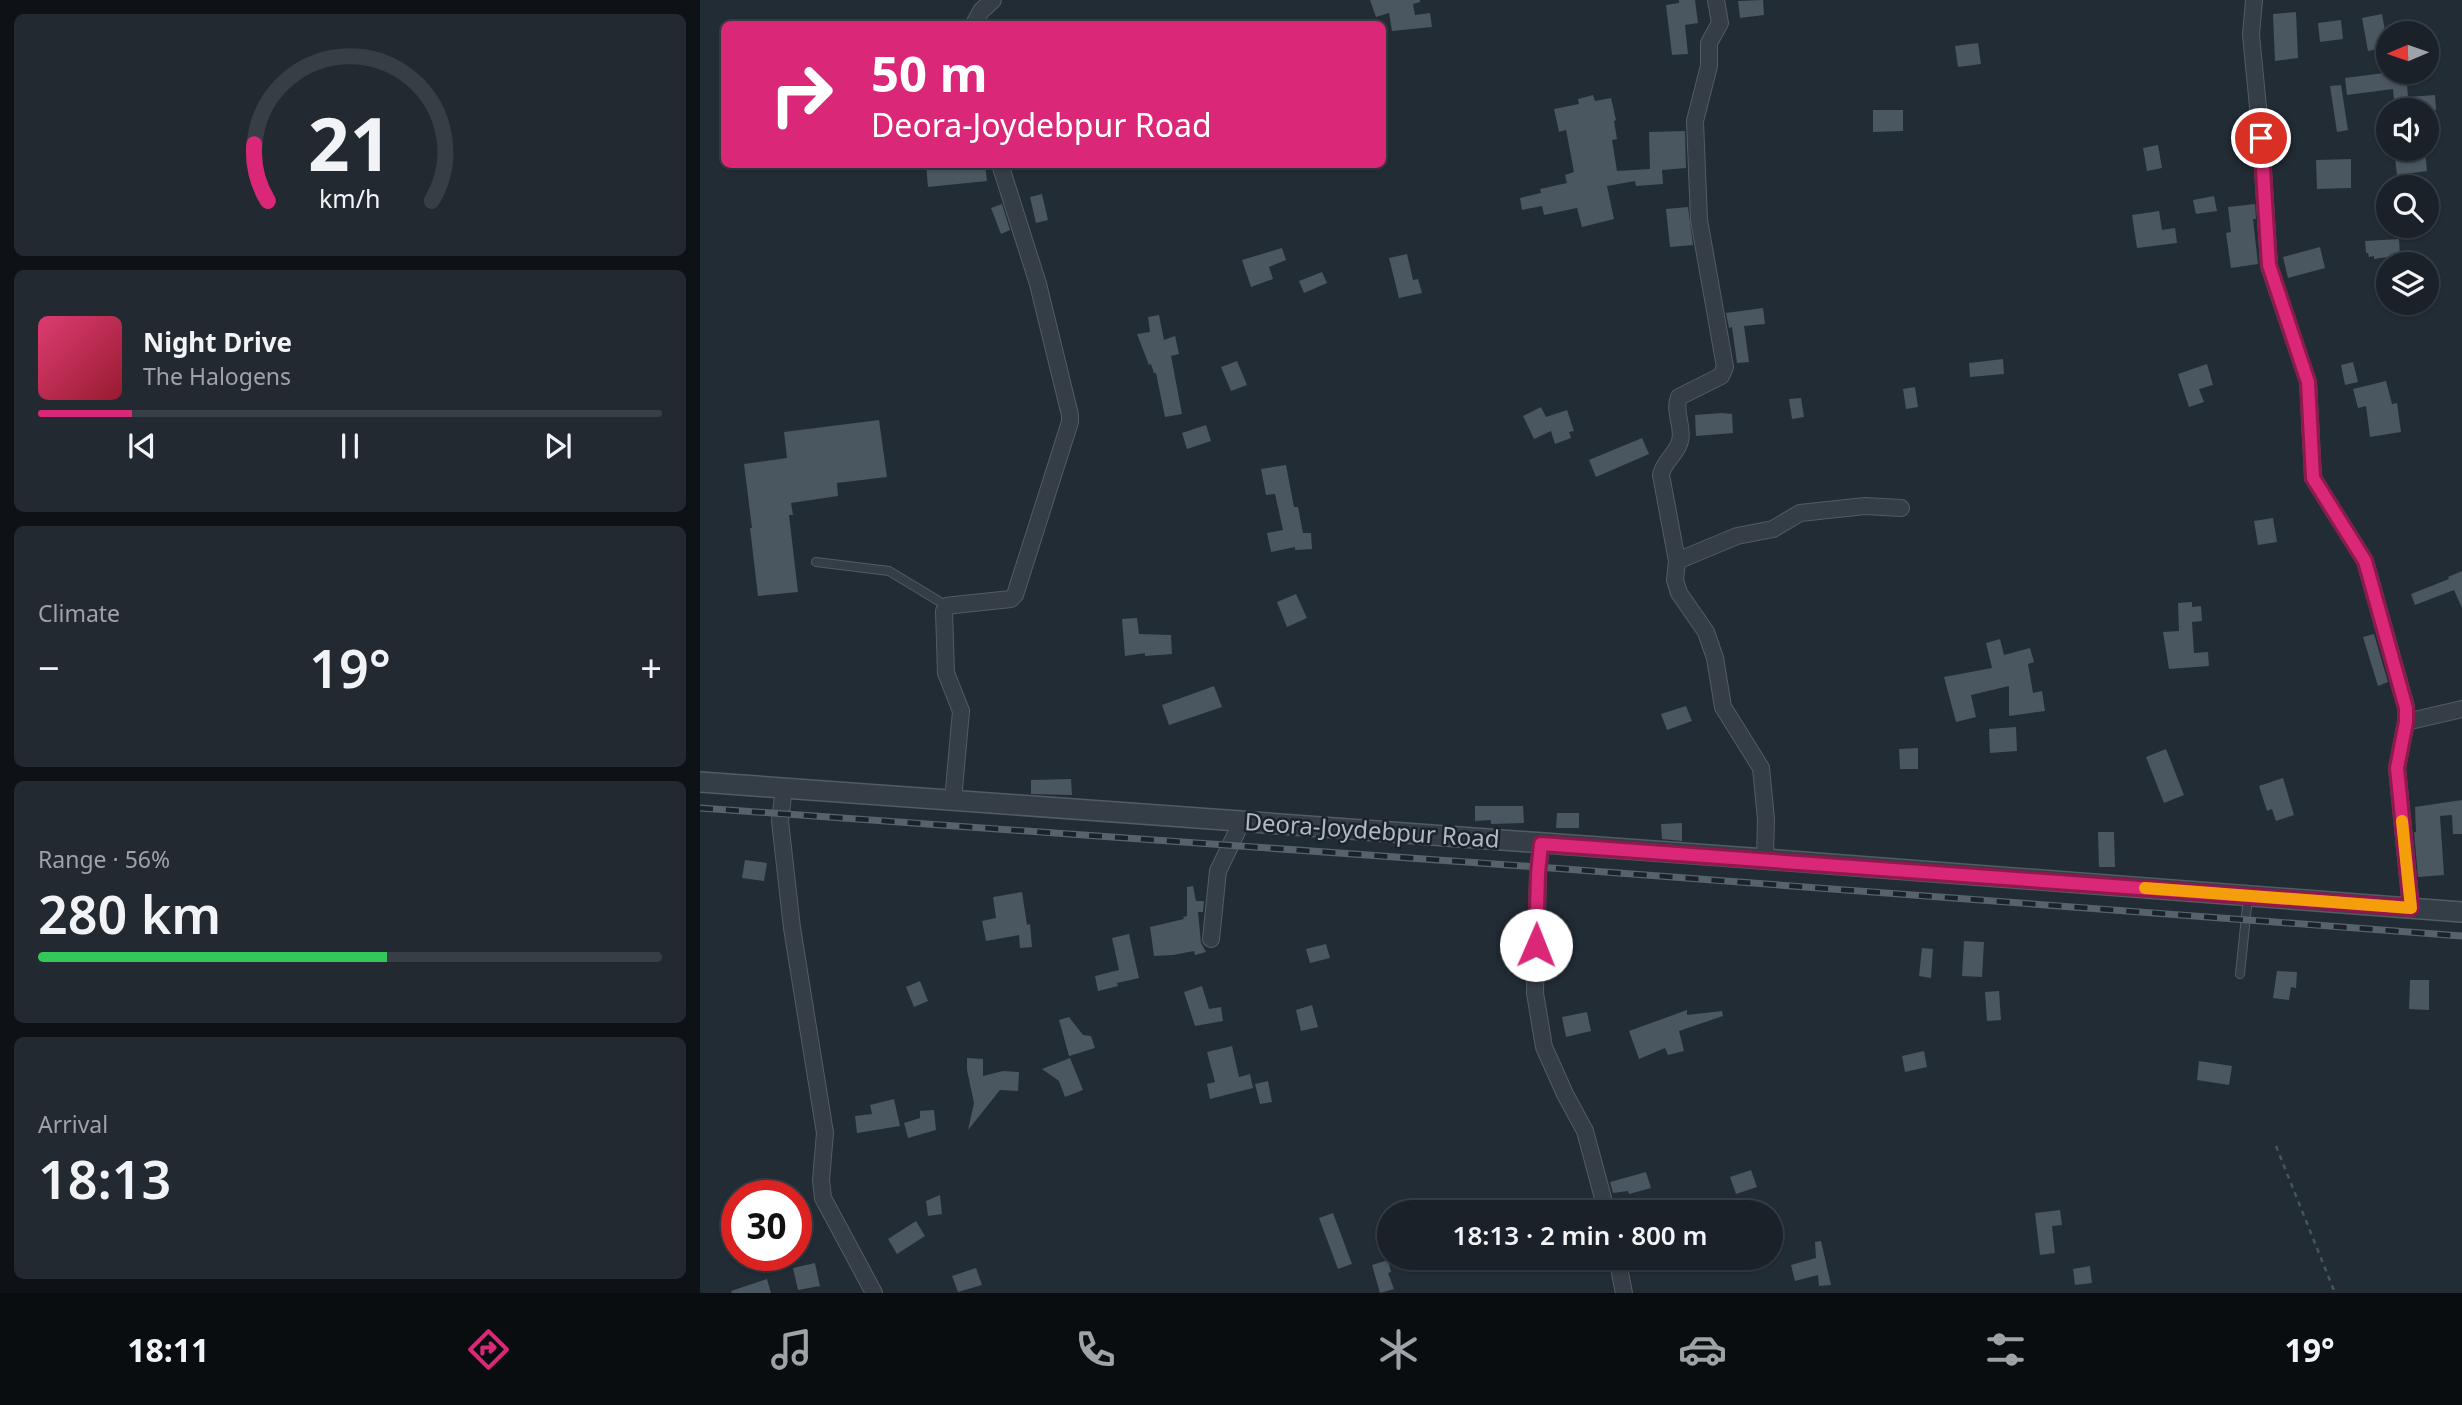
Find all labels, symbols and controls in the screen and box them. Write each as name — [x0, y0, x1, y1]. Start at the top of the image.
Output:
north arrow — [2376, 21, 2440, 84]
map controls — [2376, 21, 2439, 315]
text: 50 m — [871, 40, 988, 106]
icon: right — [756, 49, 847, 140]
text: 21 — [308, 93, 392, 192]
button: sound — [2376, 98, 2439, 161]
text: Deora-Joydebpur Road — [871, 103, 1212, 146]
pin — [2231, 108, 2291, 168]
icon: arrive — [2242, 119, 2280, 157]
button: search — [2376, 175, 2439, 238]
text: km/h — [319, 181, 381, 215]
button: layers — [2376, 252, 2439, 315]
text: Night Drive — [143, 324, 292, 360]
text: The Halogens — [143, 360, 291, 392]
icon: previous — [123, 427, 161, 465]
icon: pause — [331, 427, 369, 465]
icon: next — [539, 427, 577, 465]
text: Climate — [38, 597, 120, 629]
text: 19° — [309, 632, 391, 703]
text: − — [38, 641, 60, 693]
text: + — [640, 641, 662, 693]
street label: Deora-Joydebpur Road — [1244, 804, 1501, 855]
text: Range · 56% — [38, 843, 170, 875]
text: 280 km — [38, 878, 221, 949]
position arrow — [1499, 908, 1573, 982]
text: Arrival — [38, 1108, 108, 1140]
text: 18:13 — [38, 1143, 171, 1214]
speed limit sign: 30 — [721, 1180, 812, 1271]
text: 18:13 · 2 min · 800 m — [1453, 1217, 1707, 1253]
icon: directions — [464, 1325, 513, 1374]
icon: music — [767, 1325, 816, 1374]
icon: phone — [1071, 1325, 1120, 1374]
icon: climate — [1374, 1325, 1423, 1374]
icon: car — [1678, 1325, 1727, 1374]
icon: filters — [1981, 1325, 2030, 1374]
text: 18:11 — [127, 1328, 209, 1371]
text: 19° — [2285, 1328, 2335, 1371]

